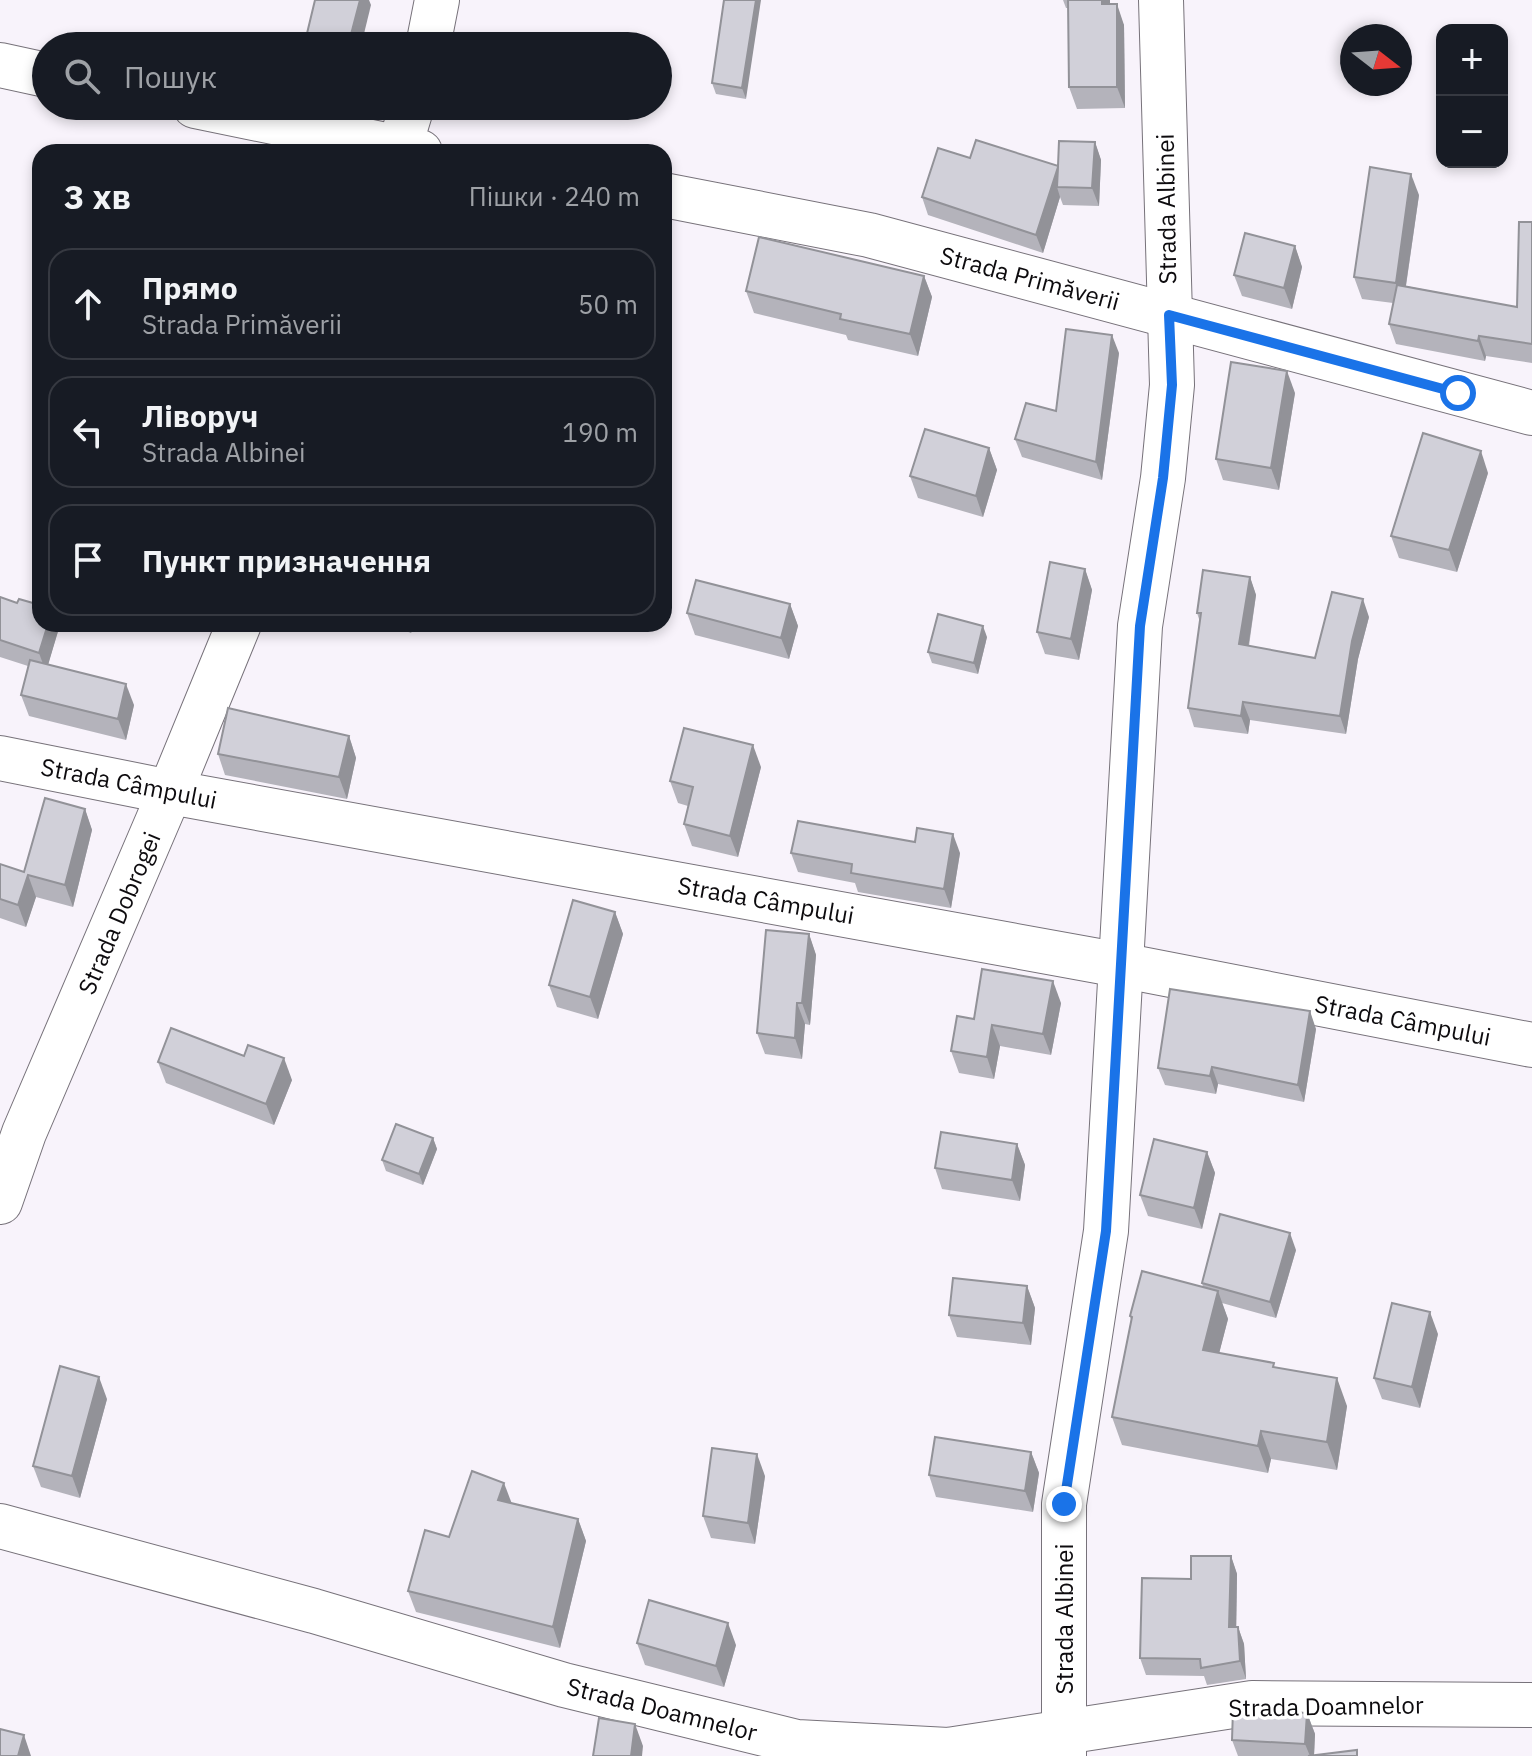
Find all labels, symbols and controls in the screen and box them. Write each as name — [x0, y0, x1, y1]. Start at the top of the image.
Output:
north arrow — [1340, 24, 1412, 96]
map controls — [1436, 24, 1508, 168]
button: + — [1436, 24, 1508, 96]
search box — [32, 32, 672, 120]
icon: search — [60, 54, 104, 98]
text: Пошук — [124, 57, 217, 96]
button: − — [1436, 96, 1508, 168]
street label: Strada Albinei — [1149, 133, 1183, 285]
text: 3 хв — [64, 174, 131, 218]
text: Пішки · 240 m — [469, 179, 640, 213]
street label: Strada Primăverii — [937, 239, 1123, 317]
text: Прямо — [142, 268, 238, 307]
icon: ahead — [66, 282, 110, 326]
text: 50 m — [578, 287, 638, 321]
text: Strada Primăverii — [142, 307, 342, 341]
route start — [1440, 375, 1476, 411]
text: Ліворуч — [142, 396, 258, 435]
icon: left — [66, 410, 110, 454]
text: 190 m — [562, 415, 638, 449]
text: Strada Albinei — [142, 435, 306, 469]
icon: arrive — [66, 538, 110, 582]
text: Пункт призначення — [142, 541, 431, 580]
street label: Strada Câmpului — [38, 750, 220, 816]
street label: Strada Dobrogei — [70, 827, 168, 999]
street label: Strada Câmpului — [675, 869, 857, 931]
street label: Strada Câmpului — [1312, 987, 1494, 1053]
route end — [1046, 1486, 1082, 1522]
street label: Strada Albinei — [1048, 1544, 1080, 1694]
street label: Strada Doamnelor — [563, 1670, 761, 1748]
street label: Strada Doamnelor — [1228, 1688, 1424, 1724]

